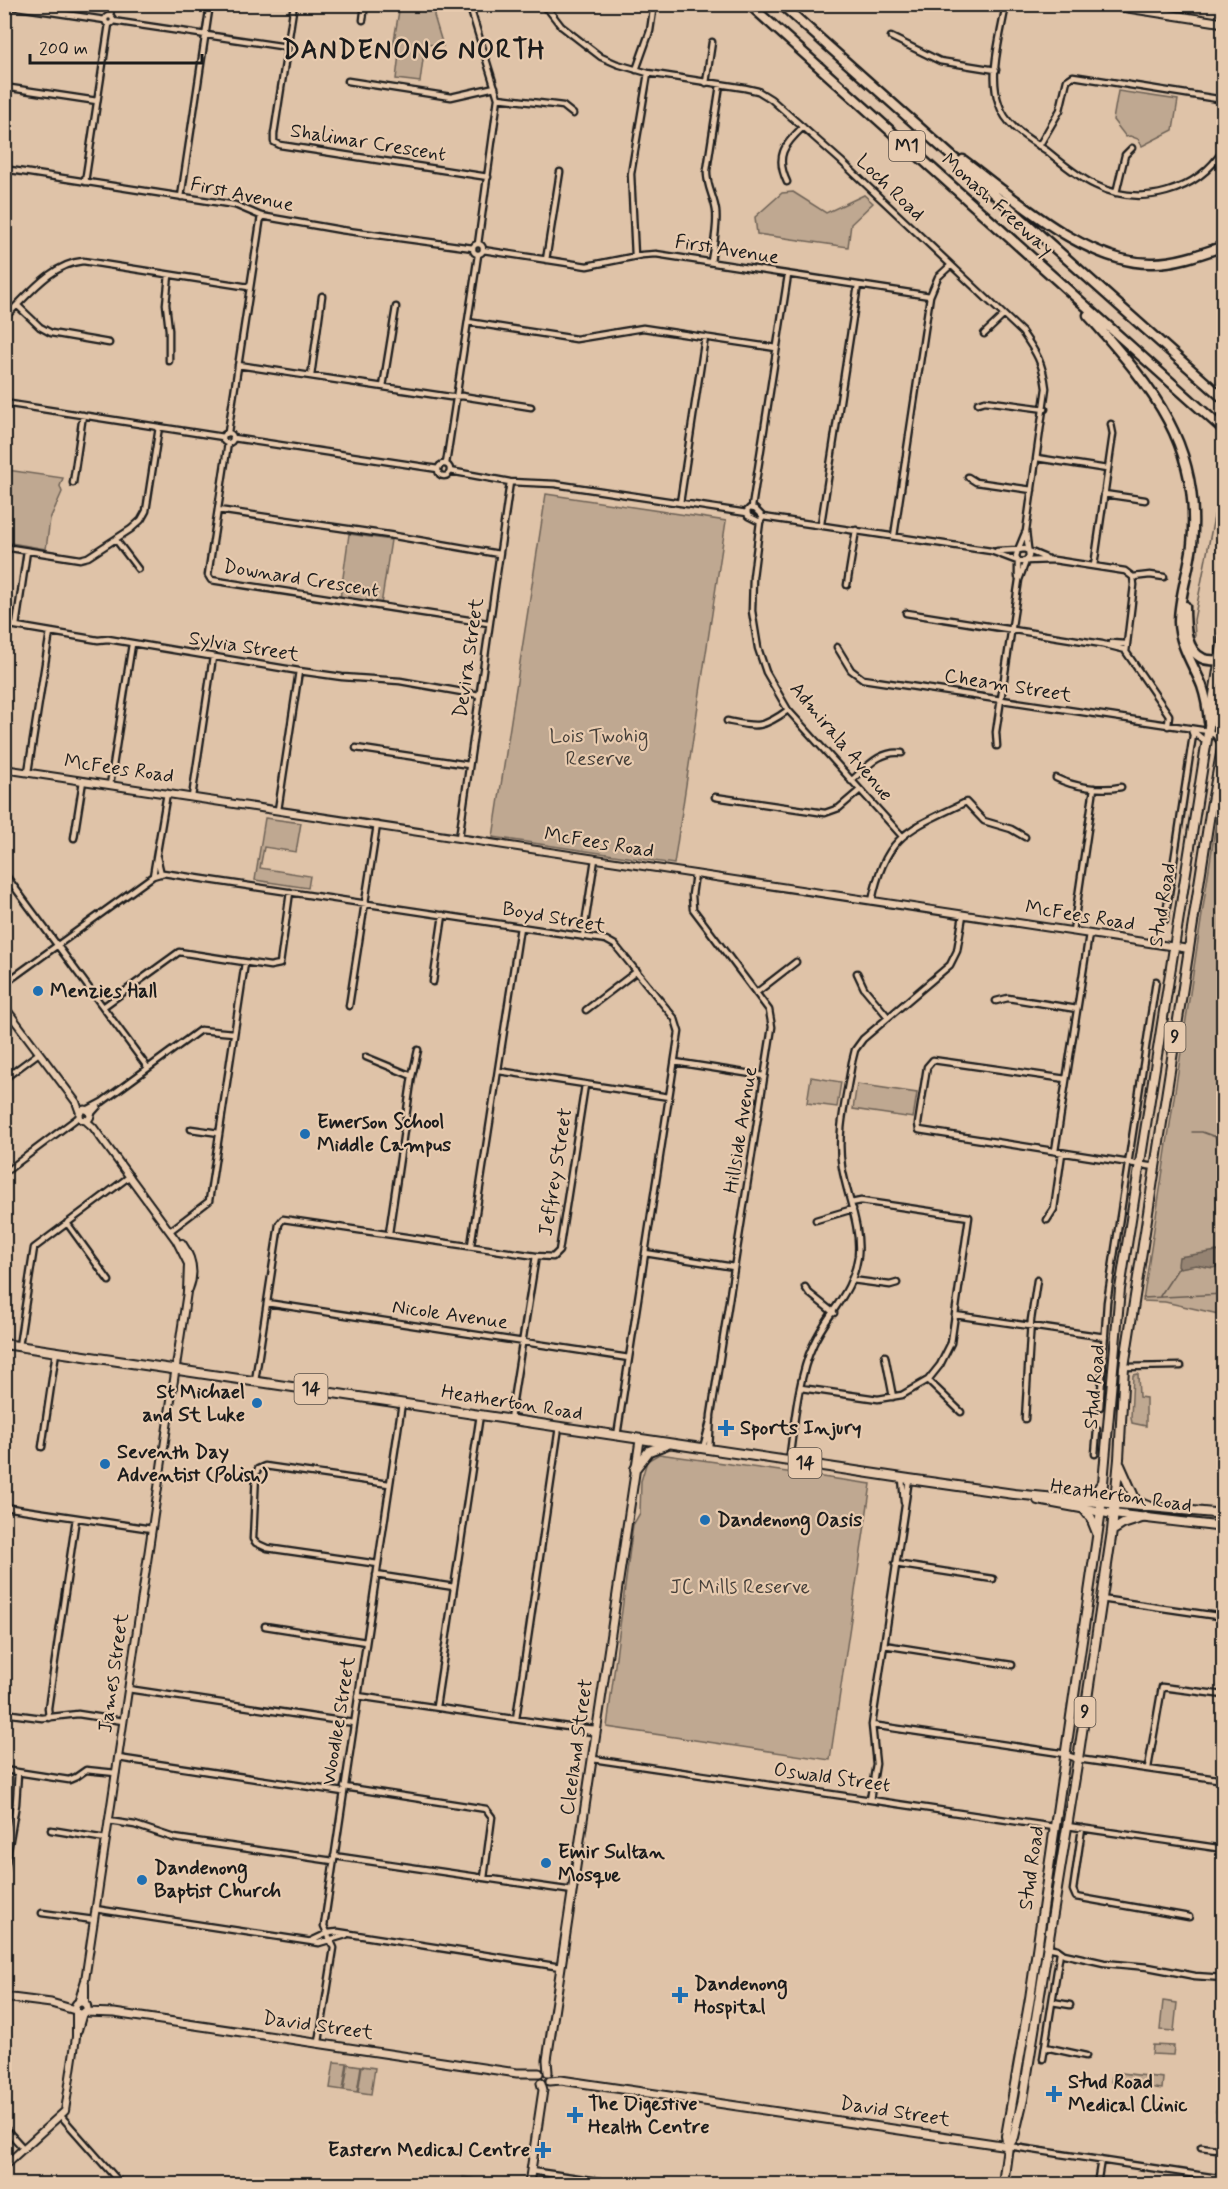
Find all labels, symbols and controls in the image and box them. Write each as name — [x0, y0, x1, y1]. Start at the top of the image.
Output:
scale bar — [30, 27, 202, 65]
district label: DANDENONG NORTH — [282, 34, 546, 68]
text: 200 m — [39, 37, 88, 61]
street label: Shalimar Crescent — [288, 117, 448, 169]
road number: M1 — [889, 131, 925, 161]
street label: Monash Freeway — [935, 147, 1059, 263]
street label: Loch Road — [850, 148, 930, 228]
street label: First Avenue — [188, 171, 296, 219]
street label: First Avenue — [673, 228, 781, 272]
street label: Downard Crescent — [221, 553, 381, 605]
street label: Devira Street — [447, 596, 491, 720]
street label: Sylvia Street — [187, 625, 301, 669]
street label: Cheam Street — [942, 663, 1074, 709]
street label: Admirala Avenue — [783, 677, 899, 807]
park label: Lois Twohig Reserve — [550, 723, 648, 773]
street label: McFees Road — [62, 748, 176, 790]
street label: McFees Road — [542, 821, 656, 865]
street label: Stud Road — [1143, 861, 1183, 949]
street label: McFees Road — [1023, 894, 1137, 938]
street label: Boyd Street — [500, 896, 608, 940]
place label: Menzies Hall — [50, 978, 157, 1005]
marker: Menzies Hall — [31, 984, 45, 998]
road number: 9 — [1164, 1022, 1186, 1052]
street label: Hillside Avenue — [718, 1064, 764, 1195]
street label: Jeffrey Street — [533, 1106, 579, 1238]
place label: Emerson School Middle Campus — [317, 1109, 451, 1159]
marker: Emerson School Middle Campus — [298, 1127, 312, 1141]
street label: Nicole Avenue — [390, 1294, 510, 1337]
street label: Stud Road — [1078, 1344, 1112, 1430]
road number: 14 — [294, 1374, 328, 1404]
street label: Heatherton Road — [439, 1378, 585, 1428]
place label: St Michael and St Luke — [142, 1379, 245, 1429]
marker: St Michael and St Luke — [250, 1396, 264, 1410]
place label: Sports Injury — [740, 1415, 861, 1442]
marker: Sports Injury — [717, 1419, 735, 1437]
place label: Seventh Day Adventist (Polish) — [117, 1439, 269, 1489]
road number: 14 — [788, 1448, 822, 1478]
marker: Seventh Day Adventist (Polish) — [98, 1457, 112, 1471]
street label: Heatherton Road — [1048, 1473, 1194, 1519]
place label: Dandenong Oasis — [717, 1507, 862, 1536]
marker: Dandenong Oasis — [698, 1513, 712, 1527]
park label: JC Mills Reserve — [670, 1574, 810, 1601]
street label: James Street — [92, 1611, 136, 1735]
street label: Woodlee Street — [315, 1654, 363, 1787]
street label: Cleeland Street — [554, 1677, 600, 1817]
road number: 9 — [1074, 1697, 1096, 1727]
street label: Oswald Street — [772, 1756, 892, 1800]
street label: Stud Road — [1013, 1824, 1051, 1912]
place label: Emir Sultan Mosque — [558, 1839, 665, 1889]
place label: Dandenong Baptist Church — [154, 1855, 281, 1905]
marker: Emir Sultan Mosque — [539, 1856, 553, 1870]
marker: Dandenong Baptist Church — [135, 1873, 149, 1887]
place label: Dandenong Hospital — [694, 1971, 788, 2021]
marker: Dandenong Hospital — [671, 1986, 689, 2004]
street label: David Street — [261, 2005, 375, 2047]
place label: Stud Road Medical Clinic — [1068, 2069, 1188, 2119]
marker: Stud Road Medical Clinic — [1045, 2085, 1063, 2103]
street label: David Street — [838, 2090, 952, 2134]
place label: The Digestive Health Centre — [588, 2091, 709, 2141]
marker: The Digestive Health Centre — [566, 2106, 584, 2124]
place label: Eastern Medical Centre — [328, 2137, 530, 2164]
marker: Eastern Medical Centre — [534, 2141, 552, 2159]

